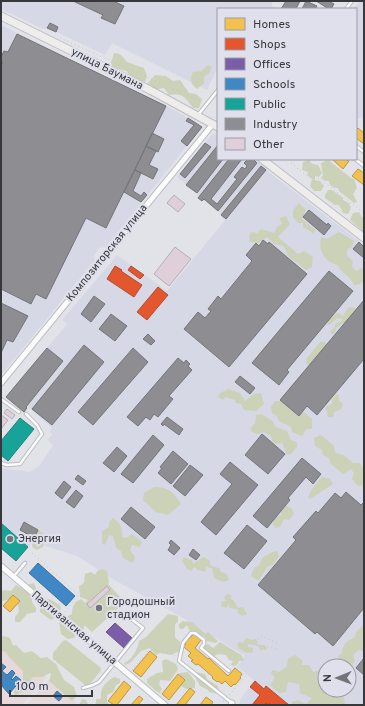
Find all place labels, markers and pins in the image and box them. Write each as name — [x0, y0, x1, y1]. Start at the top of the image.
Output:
place label: Энергия — [18, 532, 61, 546]
marker: Энергия — [5, 534, 15, 544]
place label: Городошный стадион — [107, 595, 175, 622]
marker: Городошный стадион — [94, 603, 104, 613]

